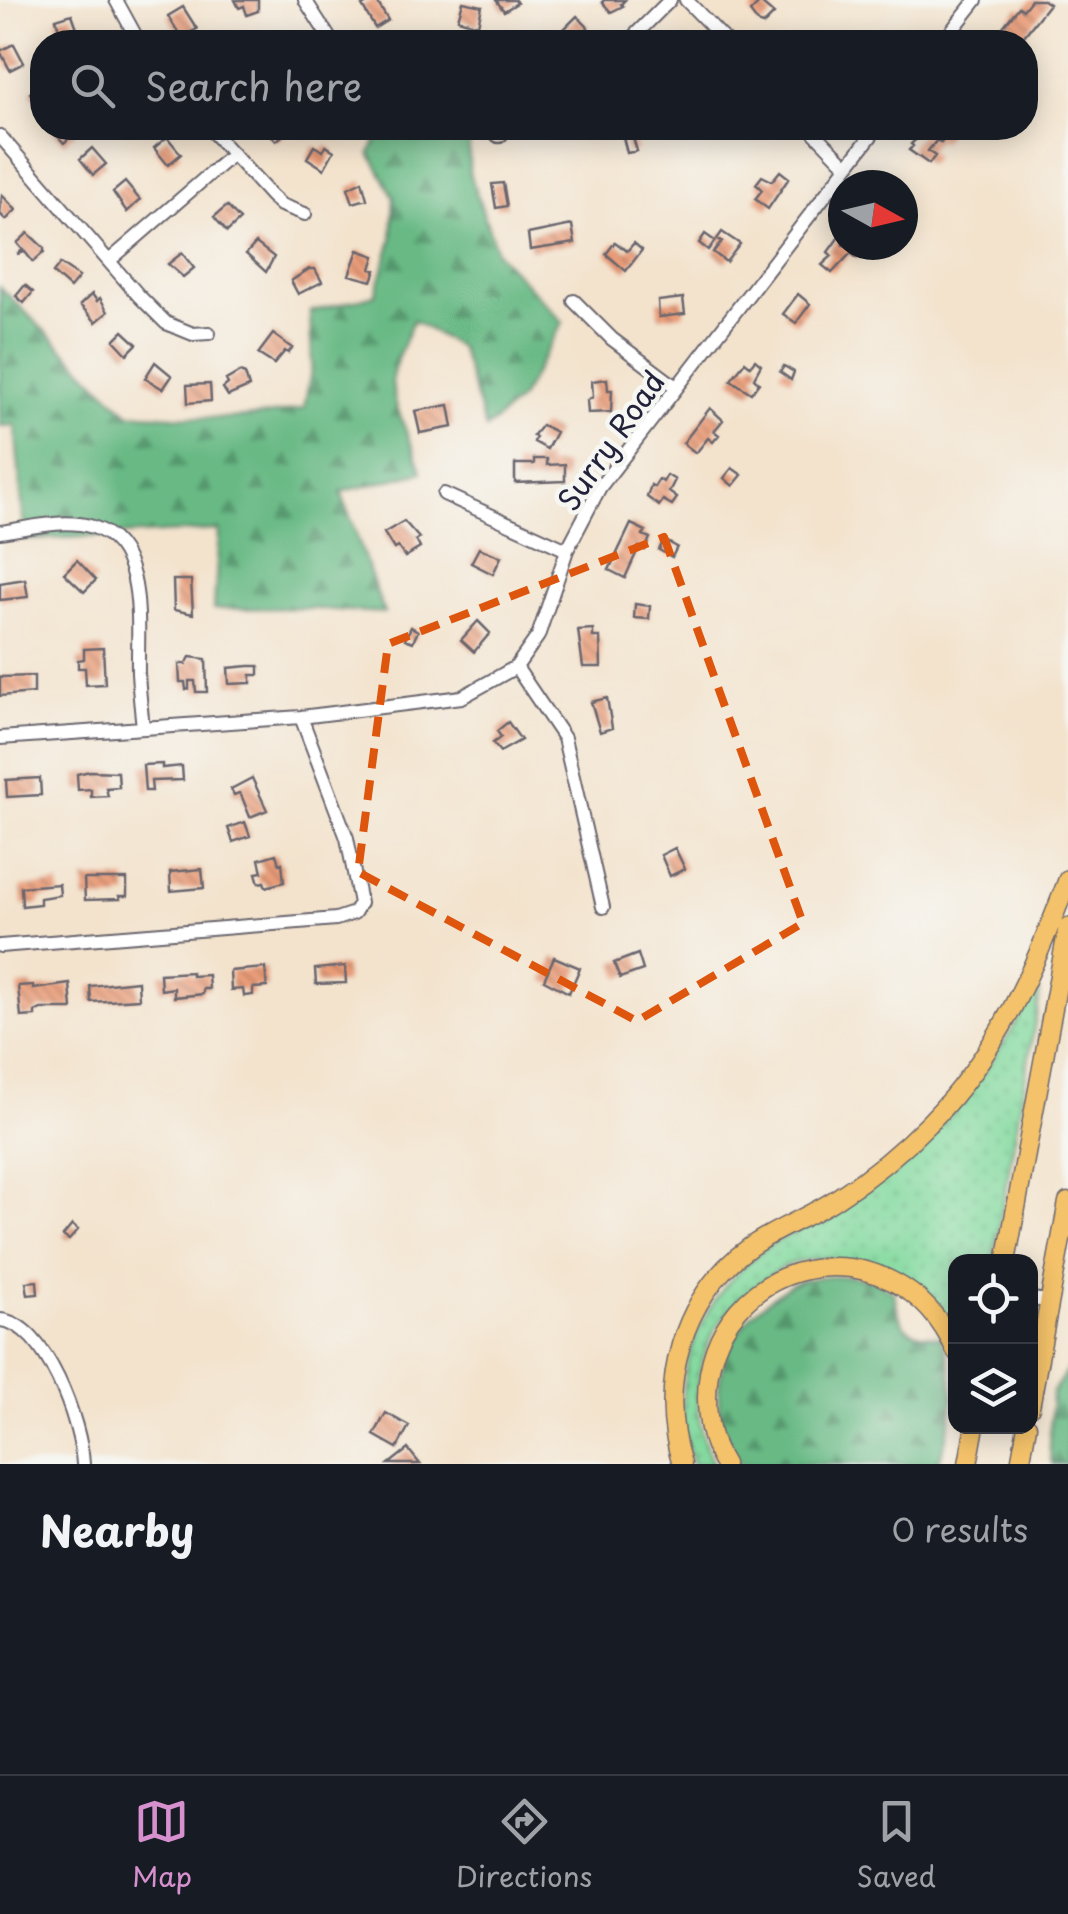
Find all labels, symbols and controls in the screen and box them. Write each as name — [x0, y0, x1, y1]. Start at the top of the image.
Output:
search box — [30, 30, 1038, 140]
text: Search here — [145, 57, 362, 114]
icon: search — [65, 58, 120, 113]
north arrow — [828, 170, 918, 260]
street label: Surry Road — [545, 361, 675, 519]
map controls — [948, 1254, 1038, 1434]
button: locate — [948, 1254, 1038, 1344]
button: layers — [948, 1344, 1038, 1434]
text: Nearby — [40, 1498, 194, 1561]
text: 0 results — [892, 1505, 1028, 1553]
tab: Map — [132, 1794, 192, 1897]
tab: Directions — [456, 1794, 592, 1897]
tab: Saved — [856, 1794, 936, 1897]

